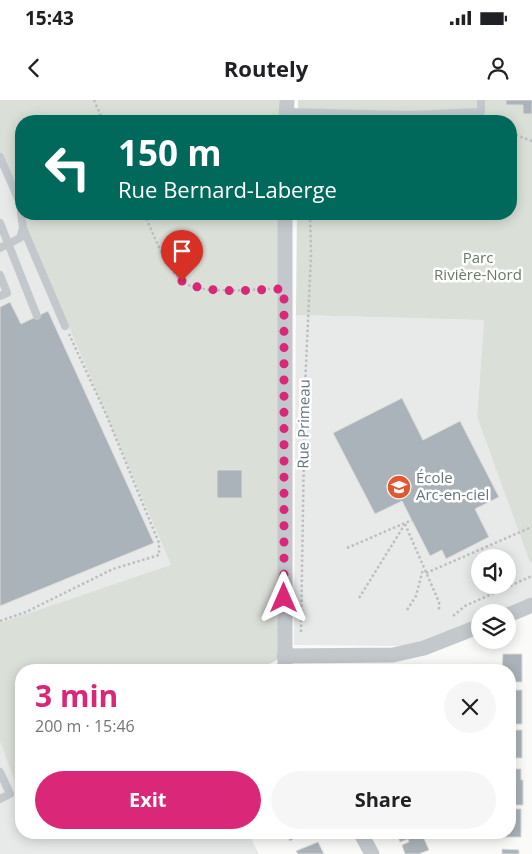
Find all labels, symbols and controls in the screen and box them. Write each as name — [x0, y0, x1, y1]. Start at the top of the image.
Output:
text: 15:43 — [25, 5, 74, 31]
text: Routely — [224, 53, 308, 83]
icon: back — [20, 54, 48, 82]
icon: person — [484, 54, 512, 82]
text: 150 m — [118, 129, 222, 176]
icon: left — [35, 135, 100, 200]
text: Rue Bernard-Laberge — [118, 174, 337, 204]
pin — [161, 230, 203, 281]
icon: arrive — [168, 237, 196, 265]
park label: Parc Rivière-Nord — [434, 247, 522, 284]
street label: Rue Primeau — [292, 379, 314, 469]
place label: École Arc-en-ciel — [416, 467, 489, 504]
school or university icon: École Arc-en-ciel — [386, 474, 412, 500]
map controls — [471, 549, 516, 649]
button: sound — [471, 549, 516, 594]
position arrow — [257, 571, 309, 623]
button: layers — [471, 604, 516, 649]
text: 3 min — [35, 675, 118, 716]
button: close — [444, 681, 496, 733]
text: 200 m · 15:46 — [35, 715, 135, 737]
button: Exit — [35, 771, 261, 829]
button: Share — [271, 771, 496, 829]

